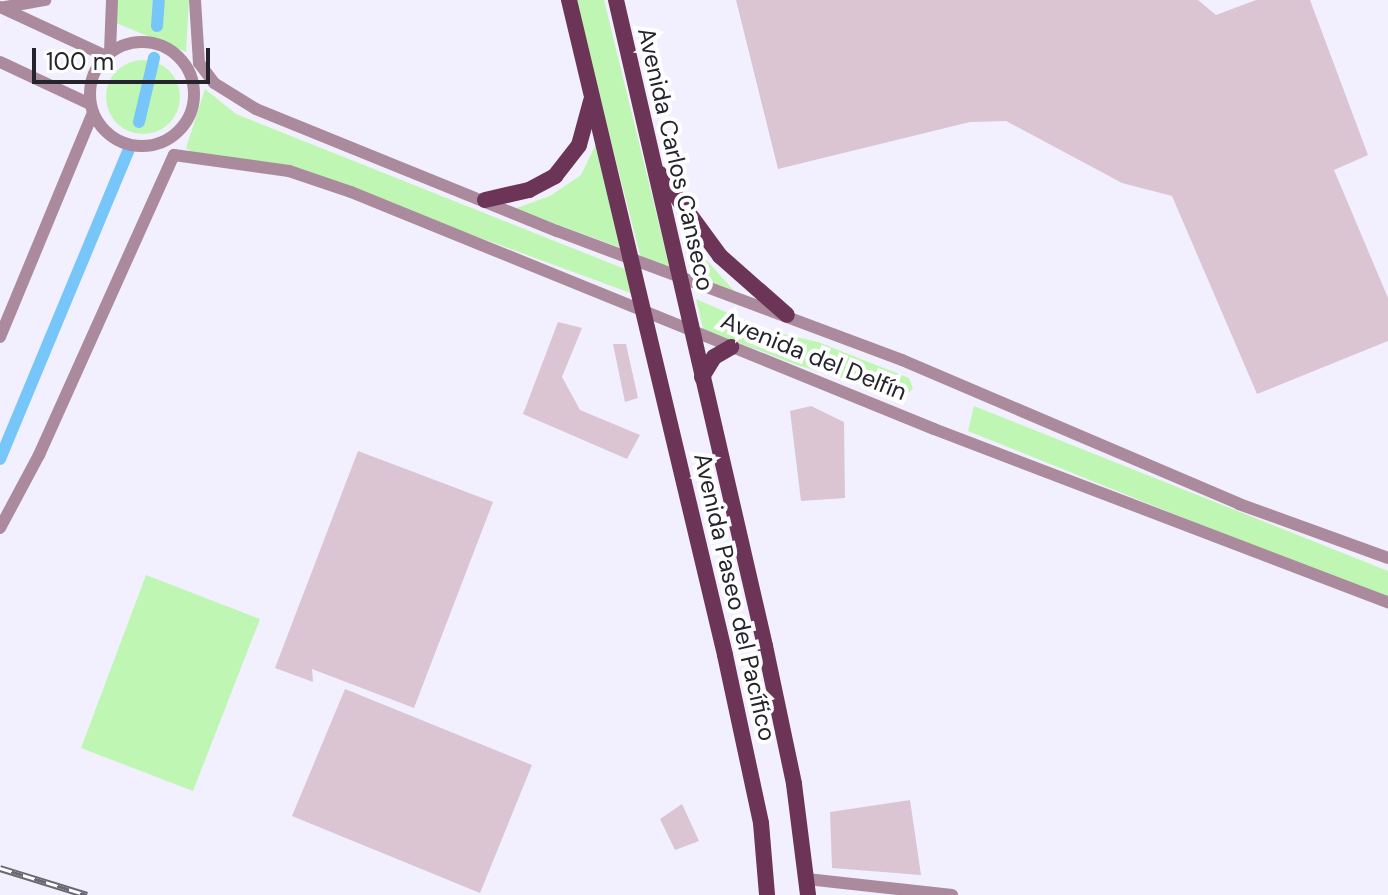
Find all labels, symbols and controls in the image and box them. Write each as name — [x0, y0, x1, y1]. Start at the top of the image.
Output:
street label: Avenida Carlos Canseco — [632, 25, 720, 293]
scale bar — [36, 32, 214, 82]
text: 100 m — [46, 46, 114, 77]
street label: Avenida del Delfín — [717, 306, 911, 406]
street label: Avenida Paseo del Pacífico — [688, 450, 782, 744]

